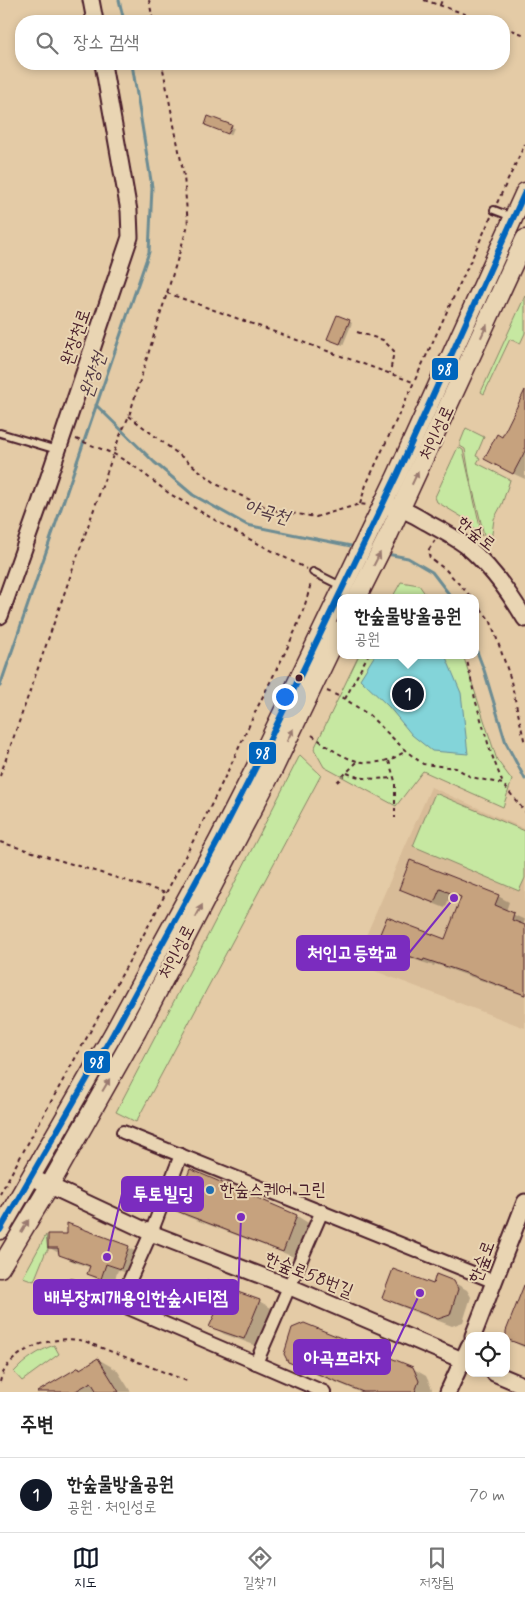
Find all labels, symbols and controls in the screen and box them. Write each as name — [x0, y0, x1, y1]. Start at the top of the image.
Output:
search box — [15, 15, 510, 70]
icon: search — [33, 29, 61, 57]
text: 장소 검색 — [73, 30, 139, 55]
street label: 완장천로 — [55, 306, 97, 368]
one-way arrow — [480, 324, 488, 338]
water label: 완장천 — [74, 348, 113, 401]
line badge: 98 — [431, 357, 459, 381]
text: 98 — [438, 361, 453, 379]
street label: 처인성로 — [414, 402, 460, 464]
one-way arrow — [411, 471, 419, 485]
water label: 아곡천 — [242, 494, 294, 531]
street label: 한숲로 — [451, 511, 501, 557]
one-way arrow — [373, 551, 381, 566]
popup — [337, 594, 479, 659]
text: 한숲물방울공원 — [354, 604, 462, 629]
text: 공원 — [354, 629, 380, 650]
unlabelled marker — [294, 673, 304, 683]
pin: 1 — [392, 675, 424, 713]
your location — [272, 684, 298, 710]
one-way arrow — [286, 728, 294, 742]
line badge: 98 — [248, 741, 277, 765]
text: 98 — [256, 745, 271, 763]
one-way arrow — [195, 903, 203, 918]
street label: 처인성로 — [153, 921, 201, 983]
callout: 처인고등학교 — [297, 936, 409, 970]
text: 처인고등학교 — [307, 941, 399, 966]
line badge: 98 — [83, 1050, 111, 1074]
text: 98 — [90, 1054, 105, 1072]
one-way arrow — [101, 1078, 110, 1091]
callout: 투토빌딩 — [122, 1177, 203, 1211]
place label: 한숲스퀘어 그린 — [220, 1178, 326, 1202]
text: 투토빌딩 — [132, 1182, 194, 1207]
marker: 한숲스퀘어 그린 — [204, 1184, 216, 1196]
one-way arrow — [21, 1218, 29, 1233]
street label: 한숲로 — [463, 1237, 501, 1287]
street label: 한숲로58번길 — [261, 1246, 357, 1304]
callout: 배부장찌개용인한숲시티점 — [34, 1280, 238, 1314]
text: 배부장찌개용인한숲시티점 — [44, 1286, 228, 1311]
map controls — [465, 1332, 510, 1377]
button: locate — [465, 1332, 510, 1377]
callout: 아곡프라자 — [294, 1340, 390, 1374]
text: 아곡프라자 — [304, 1346, 381, 1371]
text: 주변 — [20, 1411, 54, 1439]
text: 한숲물방울공원 — [67, 1472, 174, 1497]
text: 1 — [32, 1485, 40, 1506]
text: 70 m — [469, 1485, 505, 1506]
text: 공원 · 처인성로 — [67, 1497, 157, 1518]
tab: 지도 — [72, 1544, 100, 1592]
tab: 길찾기 — [243, 1544, 276, 1592]
tab: 저장됨 — [420, 1544, 453, 1592]

